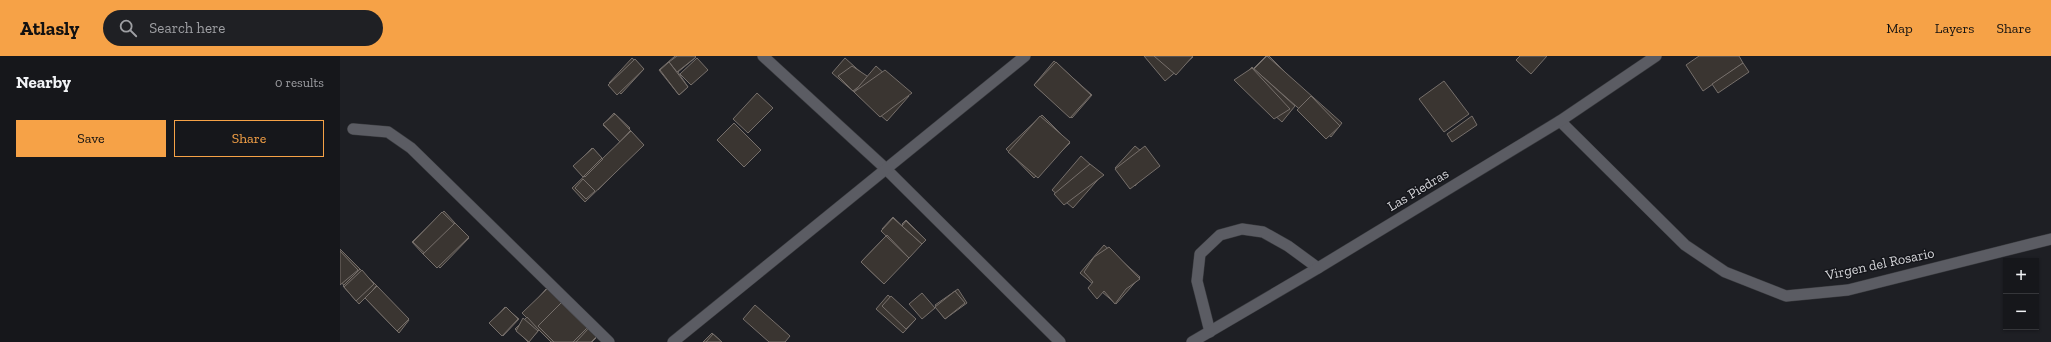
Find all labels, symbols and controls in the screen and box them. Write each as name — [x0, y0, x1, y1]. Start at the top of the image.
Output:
search box — [103, 10, 383, 46]
text: Atlasly — [20, 17, 79, 40]
icon: search — [117, 17, 139, 39]
text: Search here — [149, 19, 225, 37]
text: Map — [1886, 20, 1913, 37]
text: Layers — [1935, 20, 1974, 37]
text: Share — [1996, 20, 2031, 37]
text: Nearby — [16, 72, 71, 92]
text: 0 results — [275, 75, 324, 90]
button: Save — [16, 120, 166, 157]
button: Share — [174, 120, 324, 157]
street label: Las Piedras — [1384, 165, 1452, 215]
street label: Virgen del Rosario — [1823, 244, 1936, 284]
map controls — [2003, 258, 2039, 330]
button: + — [2003, 258, 2039, 294]
button: − — [2003, 294, 2039, 330]

